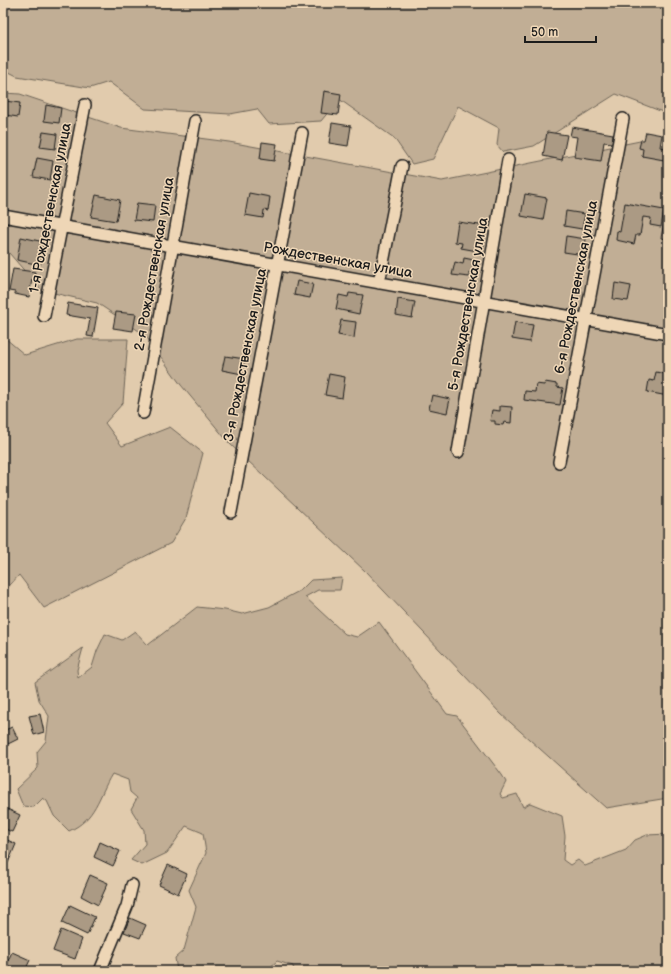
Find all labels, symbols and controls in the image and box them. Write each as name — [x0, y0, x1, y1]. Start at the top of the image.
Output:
scale bar — [525, 18, 596, 44]
text: 50 m — [531, 25, 558, 40]
street label: 1-я Рождественская улица — [25, 121, 75, 295]
street label: 2-я Рождественская улица — [130, 175, 178, 352]
street label: 6-я Рождественская улица — [551, 198, 601, 375]
street label: 5-я Рождественская улица — [444, 215, 492, 392]
street label: Рождественская улица — [262, 239, 415, 282]
street label: 3-я Рождественская улица — [220, 266, 270, 443]

